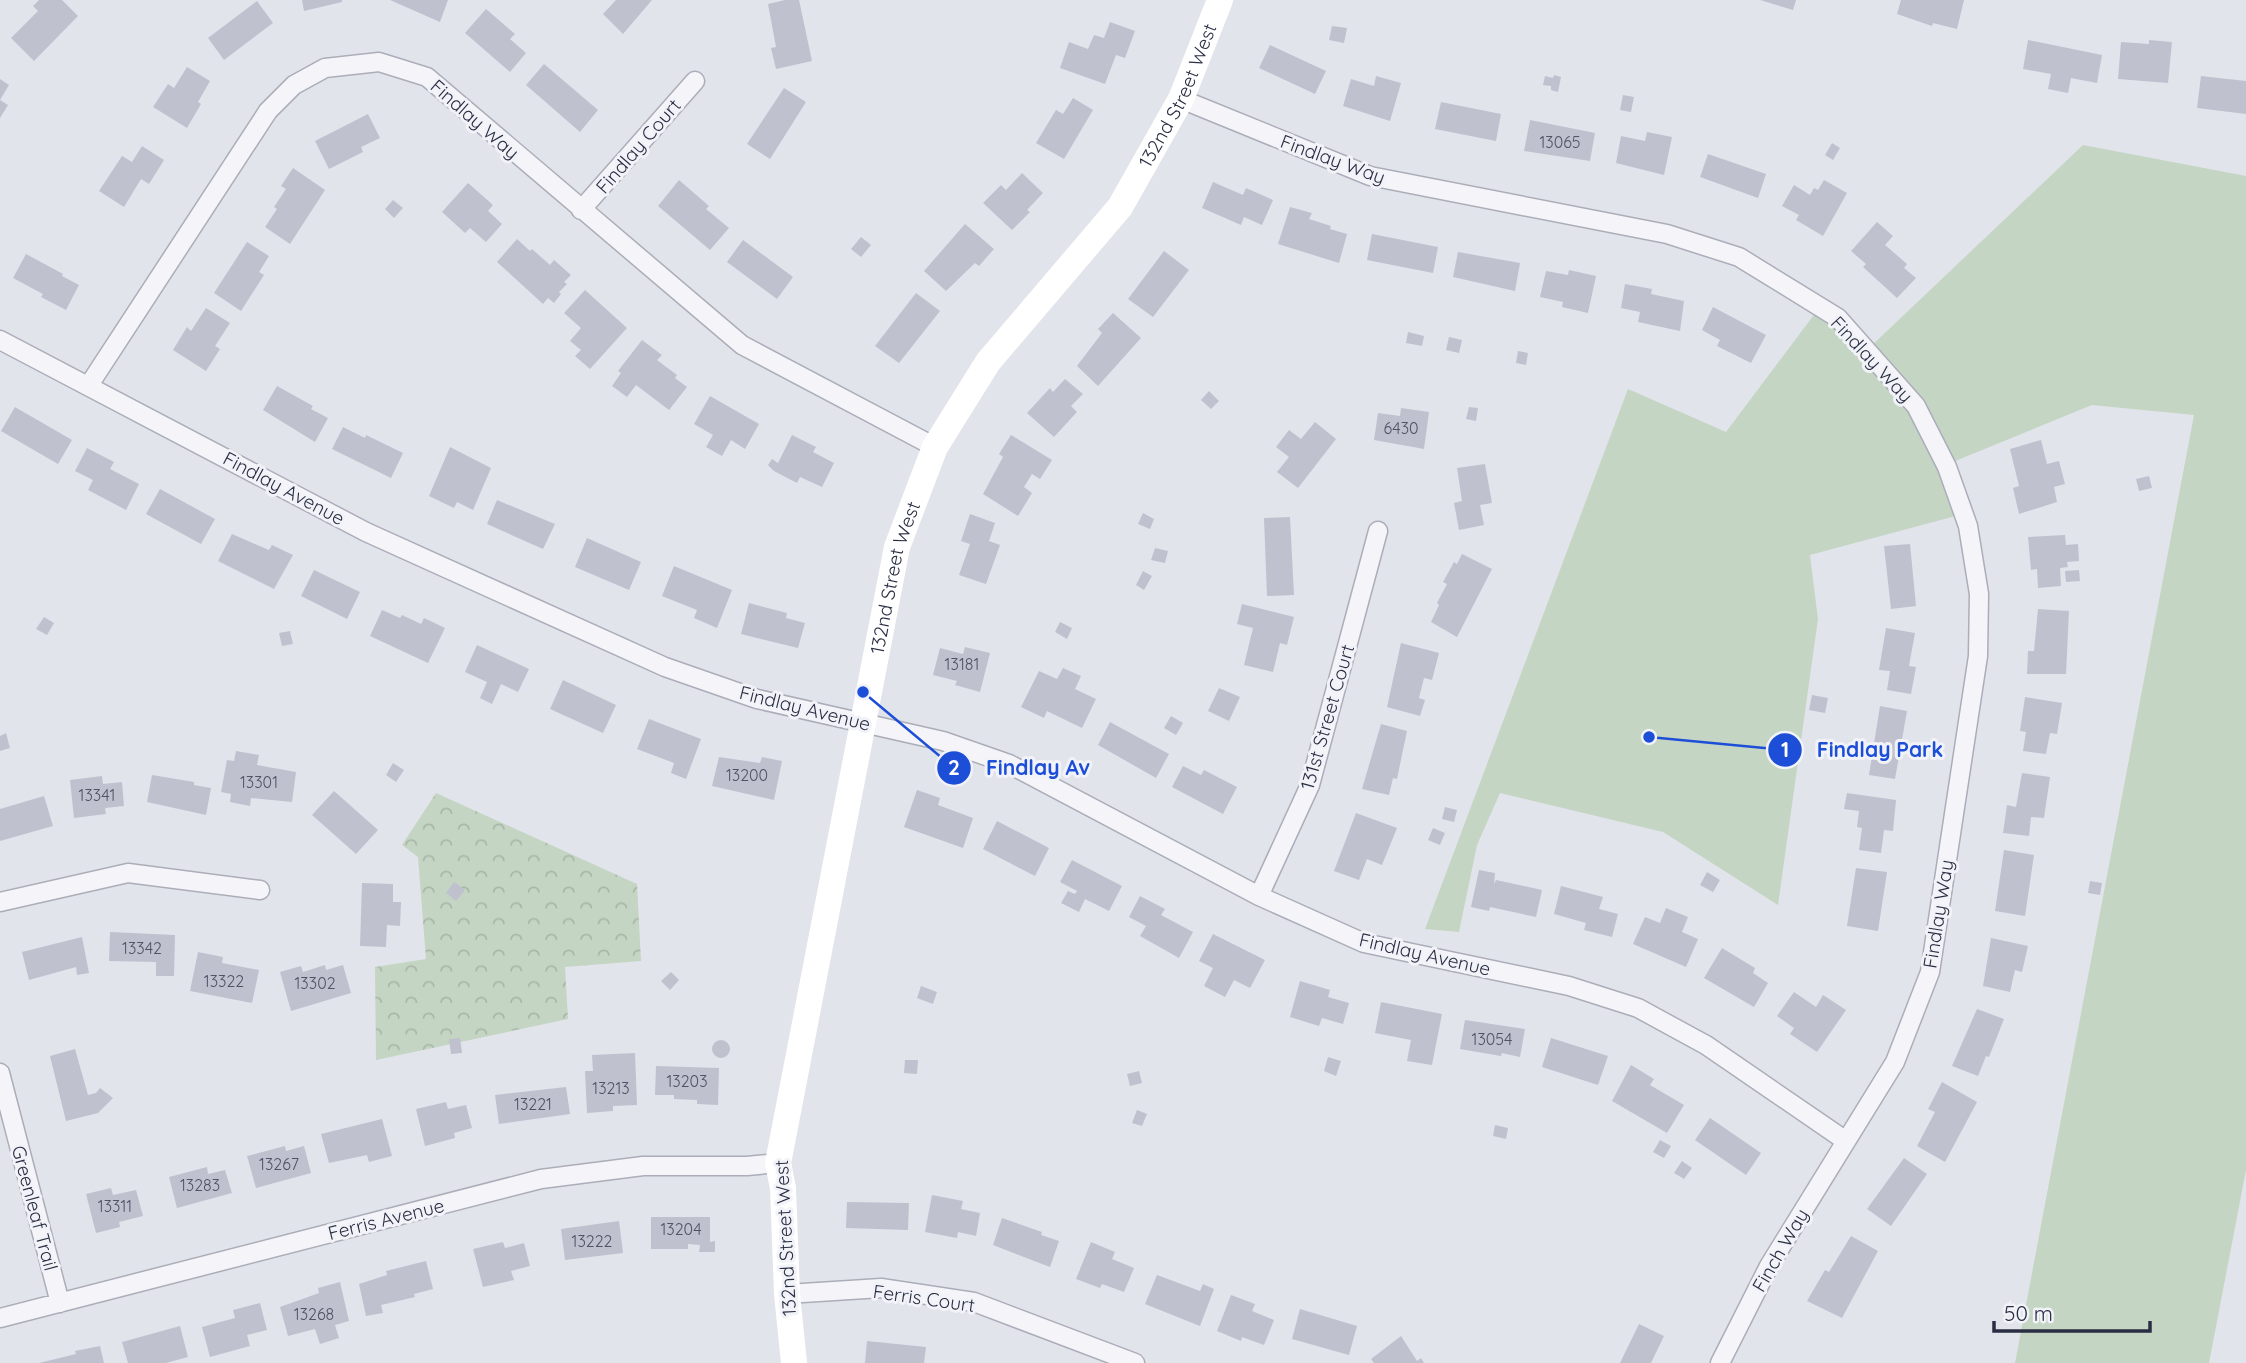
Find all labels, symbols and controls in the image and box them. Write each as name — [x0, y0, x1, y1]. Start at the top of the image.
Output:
street label: 132nd Street West — [1133, 20, 1222, 171]
street label: Findlay Way — [426, 74, 524, 164]
street label: Findlay Court — [590, 94, 686, 198]
street label: Findlay Way — [1277, 129, 1389, 189]
house number: 13065 — [1539, 132, 1581, 152]
street label: Findlay Way — [1826, 311, 1918, 407]
house number: 6430 — [1383, 418, 1419, 438]
street label: Findlay Avenue — [219, 446, 349, 530]
street label: 132nd Street West — [865, 498, 925, 656]
street label: 131st Street Court — [1295, 642, 1359, 792]
house number: 13181 — [945, 654, 979, 674]
street label: Findlay Avenue — [737, 680, 873, 736]
callout: Findlay Park — [1768, 729, 1957, 771]
text: 1 — [1781, 736, 1789, 762]
text: Findlay Park — [1817, 736, 1943, 762]
callout: Findlay Av — [937, 747, 1104, 789]
text: 2 — [948, 754, 960, 780]
text: Findlay Av — [986, 754, 1090, 780]
house number: 13200 — [726, 765, 768, 785]
house number: 13301 — [240, 772, 278, 792]
house number: 13341 — [79, 785, 115, 805]
street label: Findlay Way — [1918, 858, 1958, 970]
street label: Findlay Avenue — [1357, 927, 1493, 981]
house number: 13342 — [122, 938, 162, 958]
house number: 13322 — [204, 971, 244, 991]
house number: 13302 — [294, 973, 336, 993]
house number: 13054 — [1472, 1029, 1512, 1049]
house number: 13203 — [666, 1071, 708, 1091]
house number: 13213 — [592, 1078, 630, 1098]
house number: 13221 — [514, 1094, 552, 1114]
street label: Greenleaf Trail — [7, 1143, 63, 1273]
house number: 13267 — [259, 1154, 299, 1174]
street label: 132nd Street West — [769, 1159, 801, 1317]
house number: 13283 — [180, 1175, 220, 1195]
street label: Ferris Avenue — [325, 1193, 447, 1245]
house number: 13311 — [98, 1196, 132, 1216]
street label: Finch Way — [1747, 1204, 1813, 1296]
house number: 13204 — [660, 1219, 702, 1239]
house number: 13222 — [572, 1231, 613, 1251]
street label: Ferris Court — [872, 1279, 976, 1317]
scale bar — [1994, 1290, 2150, 1334]
text: 50 m — [2004, 1300, 2053, 1326]
house number: 13268 — [294, 1304, 334, 1324]

